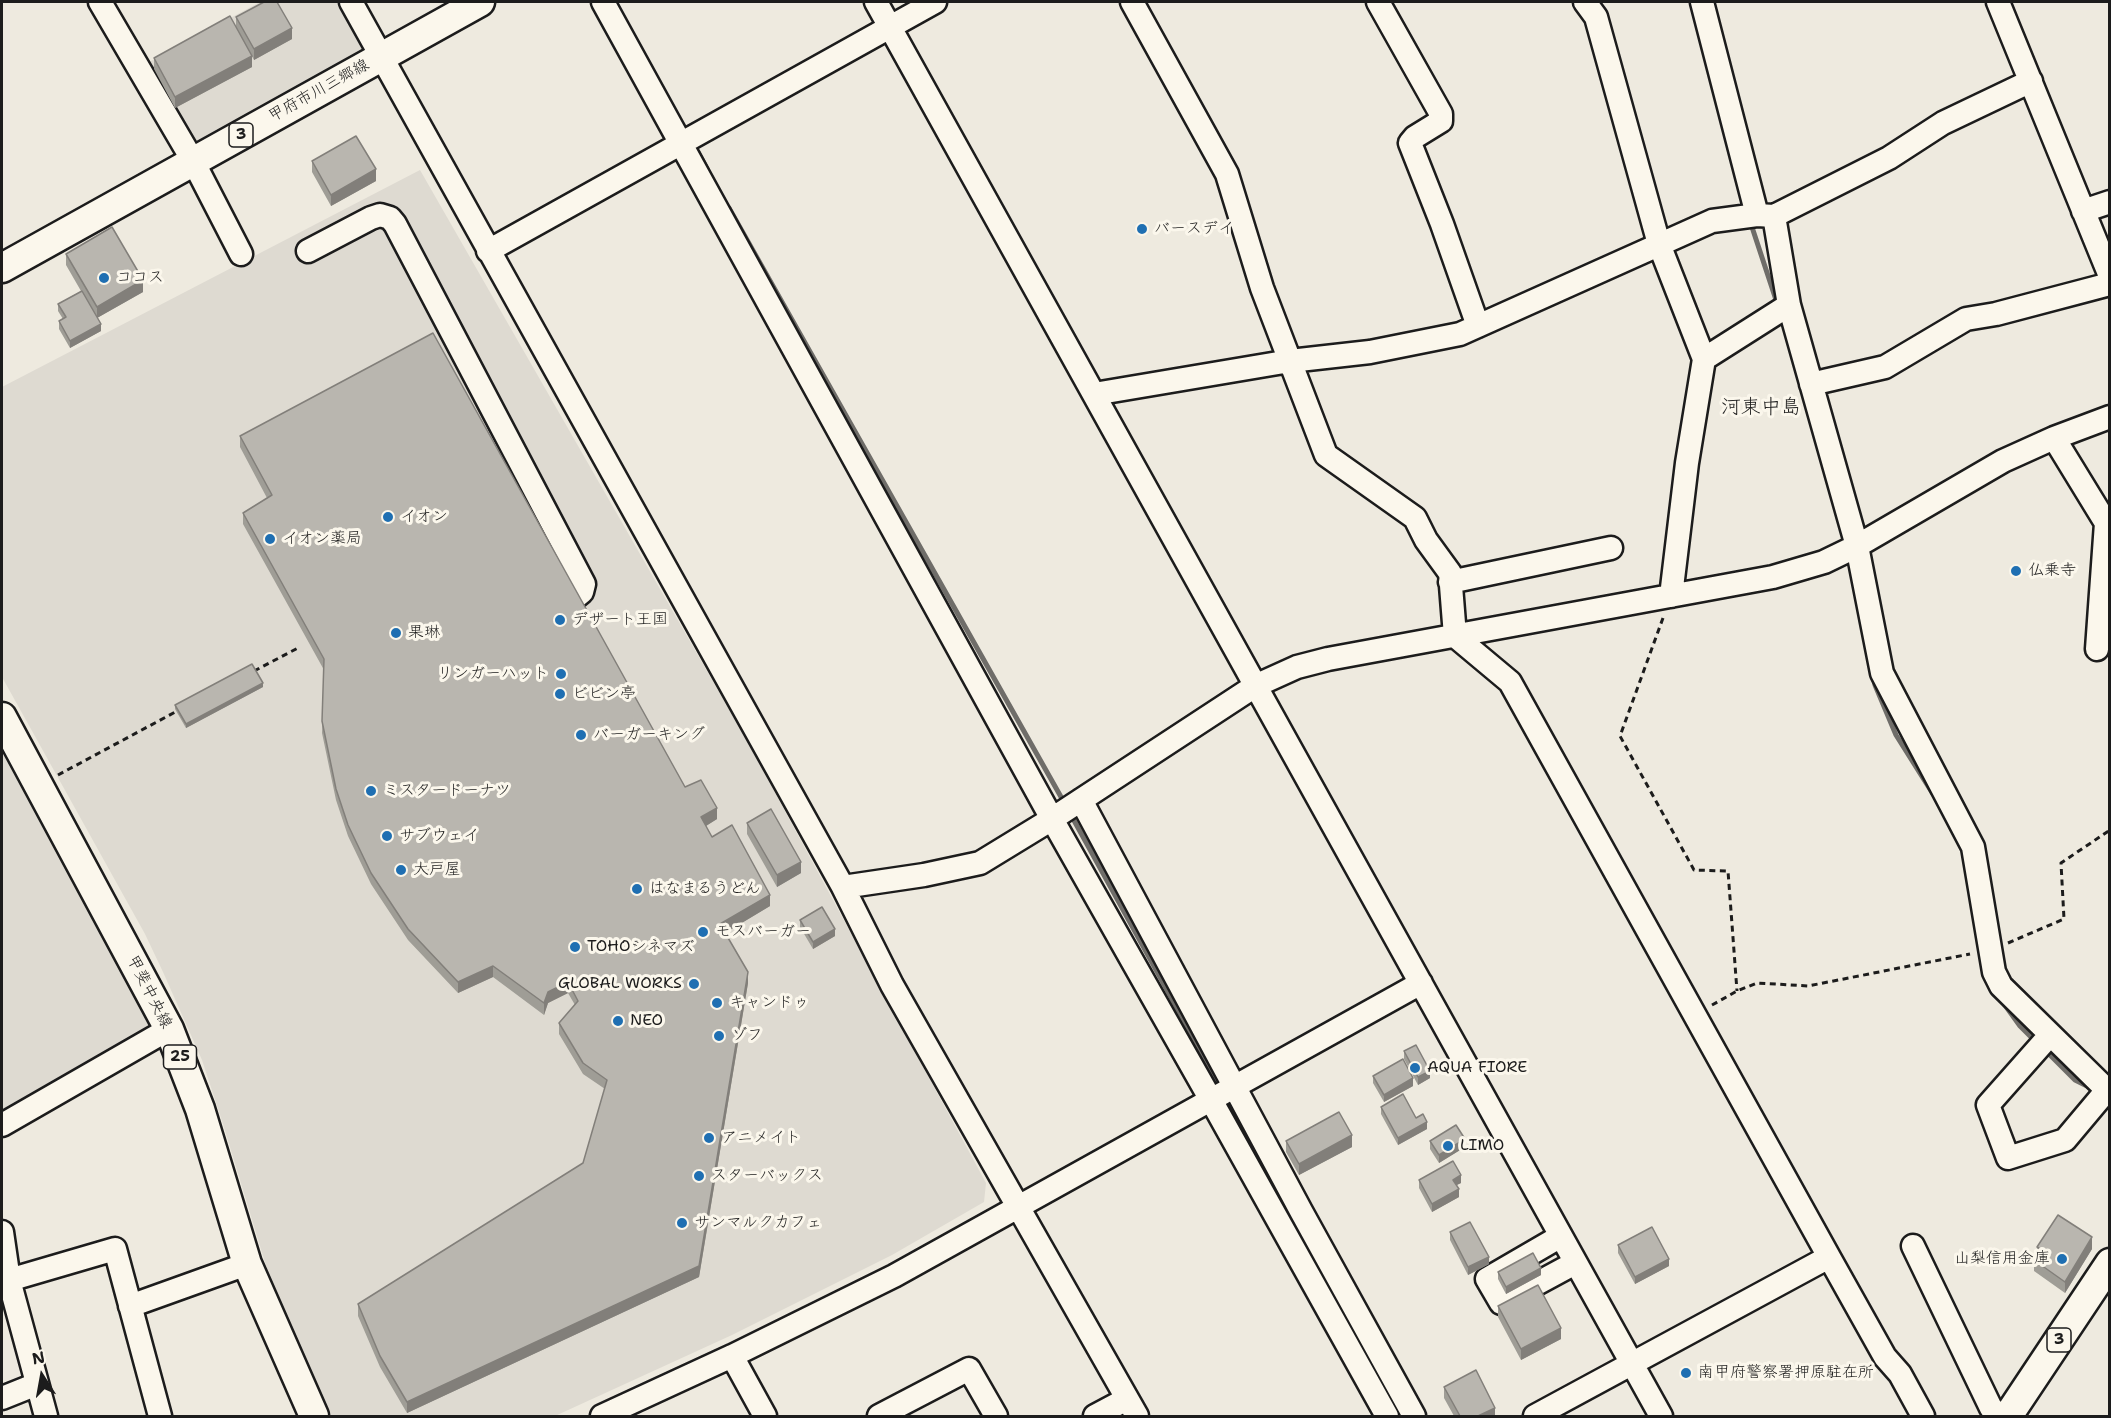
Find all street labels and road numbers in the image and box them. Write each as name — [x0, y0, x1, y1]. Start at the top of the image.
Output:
street label: 甲府市川三郷線 — [265, 55, 373, 127]
road number: 3 — [229, 123, 253, 147]
street label: 甲斐中央線 — [122, 952, 176, 1032]
road number: 25 — [164, 1045, 196, 1069]
road number: 3 — [2047, 1328, 2071, 1352]

